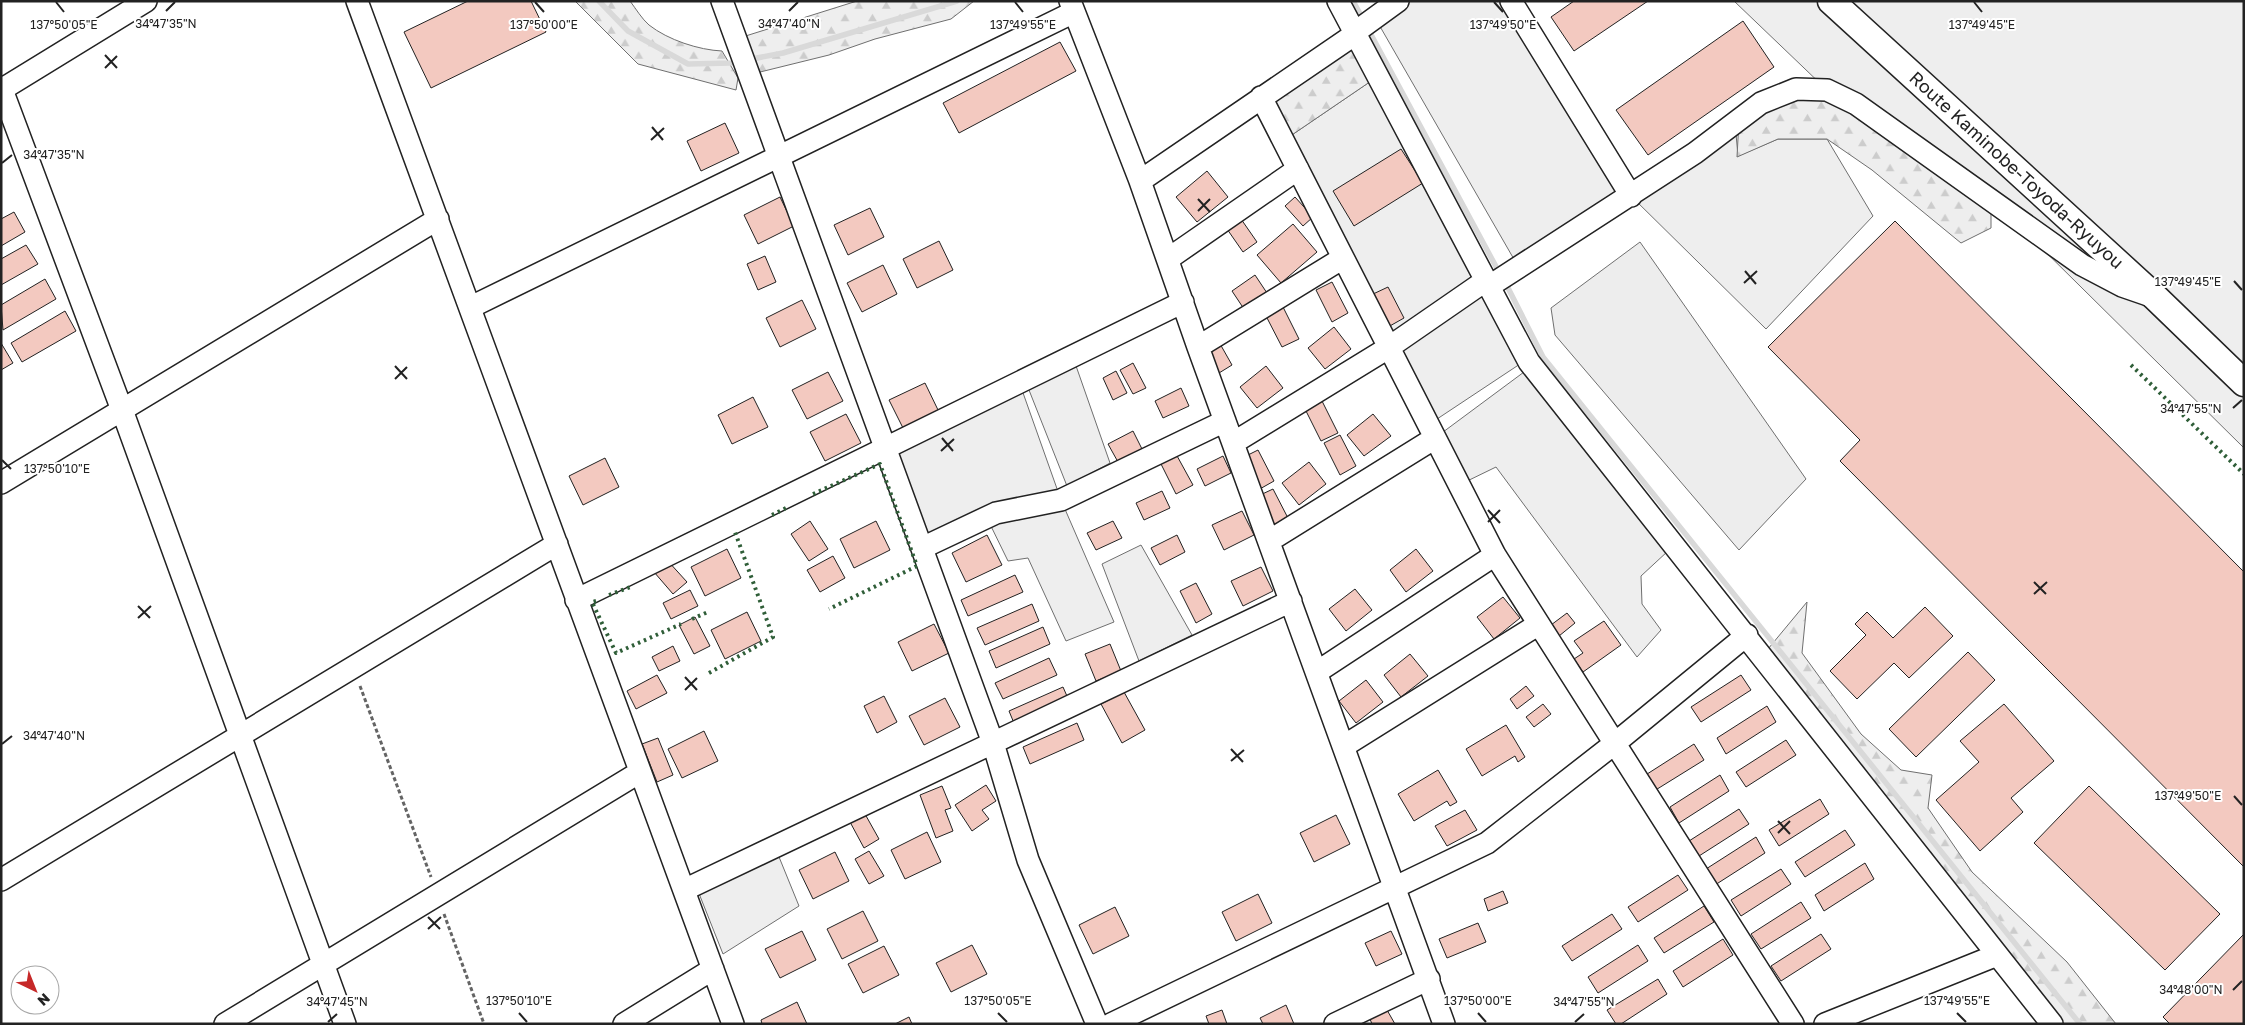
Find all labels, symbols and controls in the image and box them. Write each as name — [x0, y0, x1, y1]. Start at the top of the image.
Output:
text: 34°47'35"N — [135, 16, 197, 31]
text: 34°47'40"N — [758, 16, 820, 31]
text: 137°50'05"E — [30, 17, 98, 32]
text: 137°50'00"E — [510, 17, 578, 32]
text: 137°49'55"E — [990, 17, 1056, 32]
text: 137°49'50"E — [1470, 17, 1536, 32]
text: 137°49'45"E — [1949, 17, 2015, 32]
street label: Route Kaminobe-Toyoda-Ryuyou — [1905, 66, 2129, 273]
text: 34°47'35"N — [23, 147, 85, 162]
text: 137°49'45"E — [2155, 274, 2221, 289]
text: 34°47'55"N — [2160, 401, 2222, 416]
text: 137°50'10"E — [24, 461, 90, 476]
text: 34°47'40"N — [23, 728, 85, 743]
text: 137°49'50"E — [2155, 788, 2221, 803]
north arrow — [10, 965, 60, 1015]
text: 34°48'00"N — [2159, 982, 2223, 997]
text: N — [35, 990, 54, 1010]
text: 137°50'10"E — [486, 993, 552, 1008]
text: 137°50'05"E — [964, 993, 1032, 1008]
text: 137°50'00"E — [1444, 993, 1512, 1008]
text: 137°49'55"E — [1924, 993, 1990, 1008]
text: 34°47'45"N — [306, 994, 368, 1009]
text: 34°47'55"N — [1553, 994, 1615, 1009]

